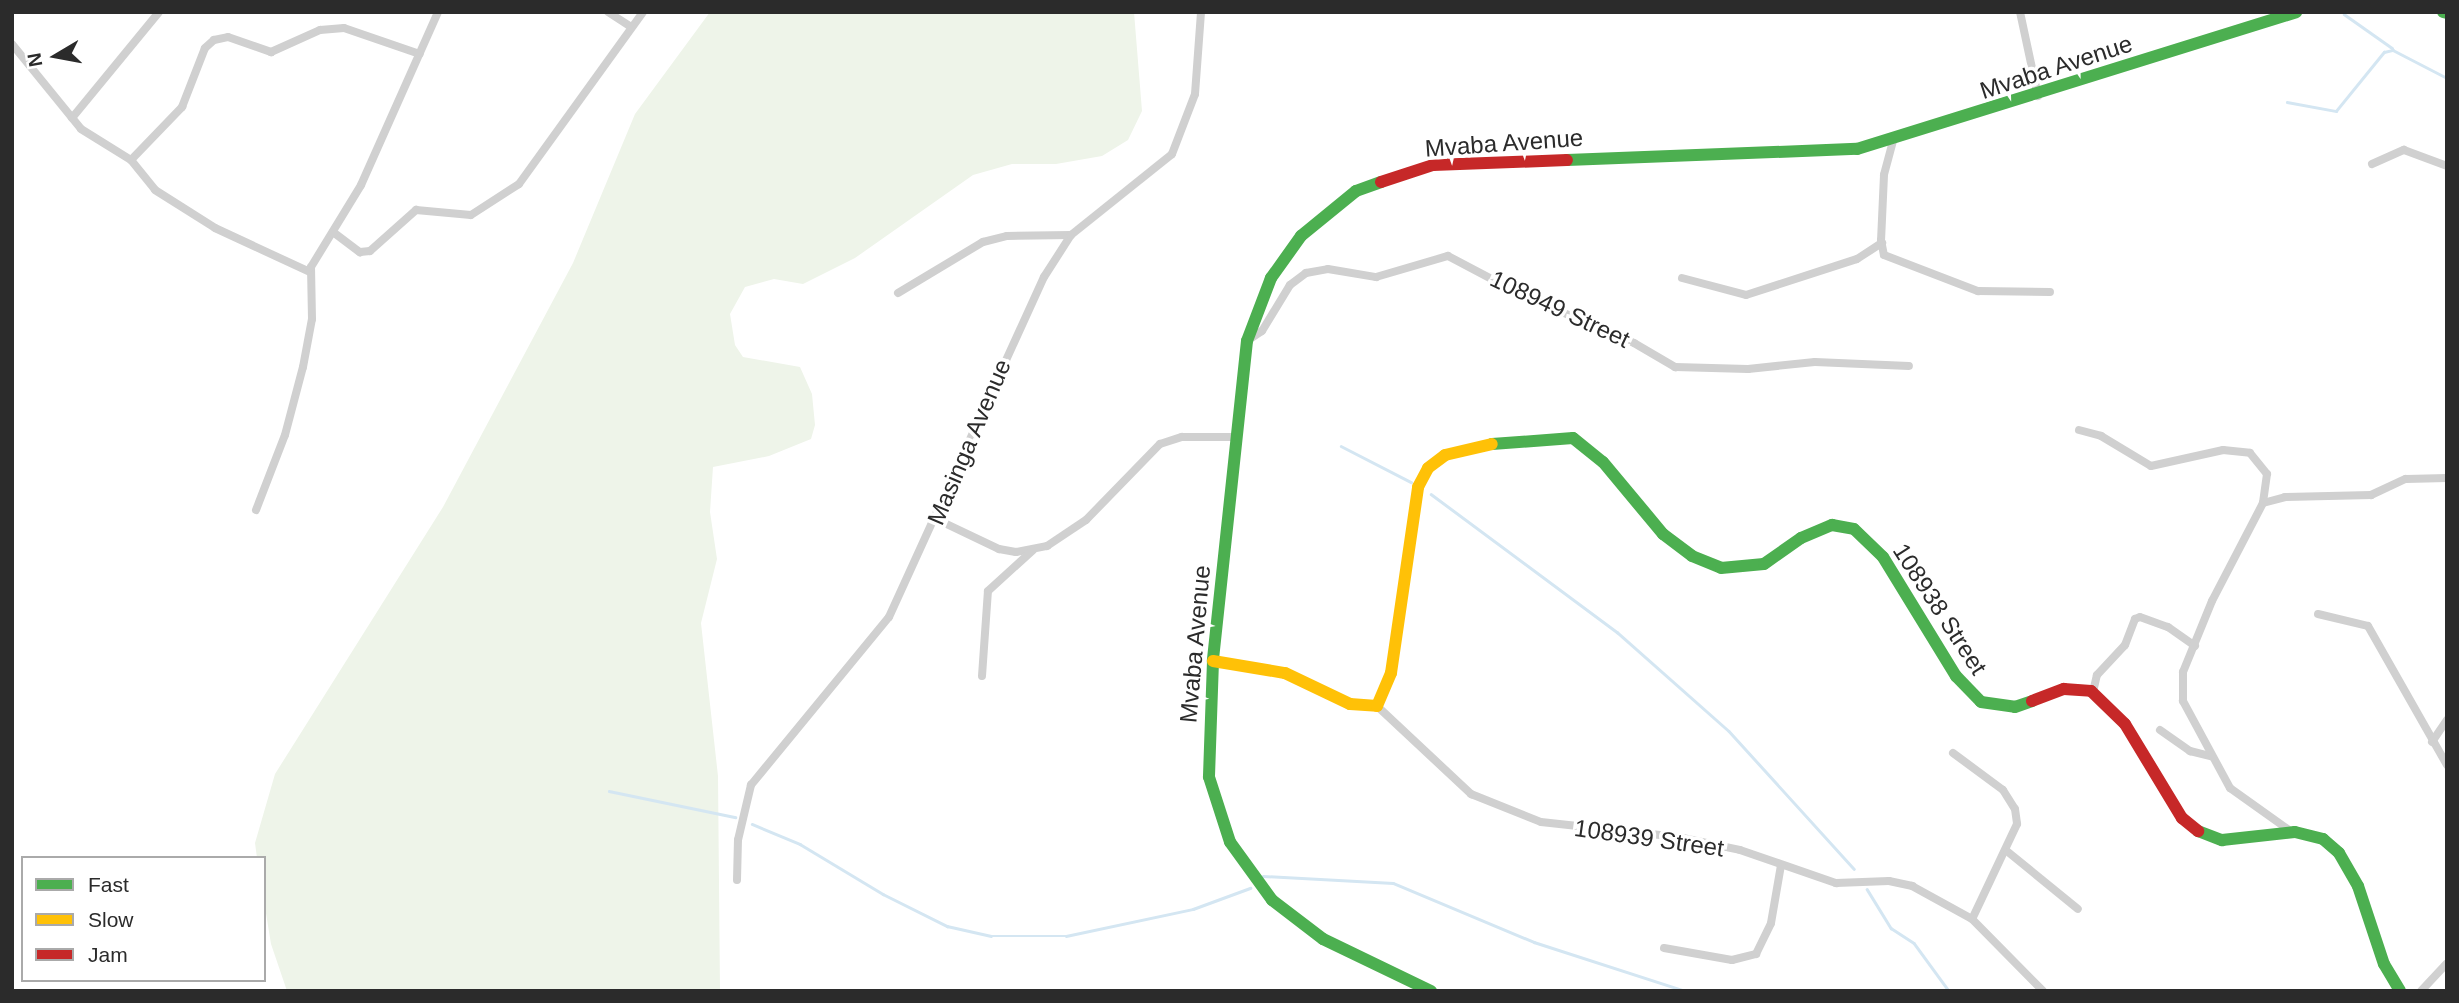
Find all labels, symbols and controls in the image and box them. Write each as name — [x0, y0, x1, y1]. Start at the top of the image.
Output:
north arrow — [21, 21, 91, 91]
street label: Mvaba Avenue — [1976, 29, 2136, 105]
text: N — [23, 51, 46, 68]
street label: Mvaba Avenue — [1423, 123, 1585, 163]
street label: 108949 Street — [1486, 264, 1634, 354]
street label: Masinga Avenue — [921, 354, 1017, 530]
street label: 108938 Street — [1887, 538, 1993, 680]
street label: Mvaba Avenue — [1174, 563, 1216, 725]
street label: 108939 Street — [1572, 813, 1726, 863]
legend — [21, 856, 266, 982]
text: Fast — [88, 873, 129, 896]
text: Slow — [88, 908, 134, 931]
text: Jam — [88, 943, 128, 966]

